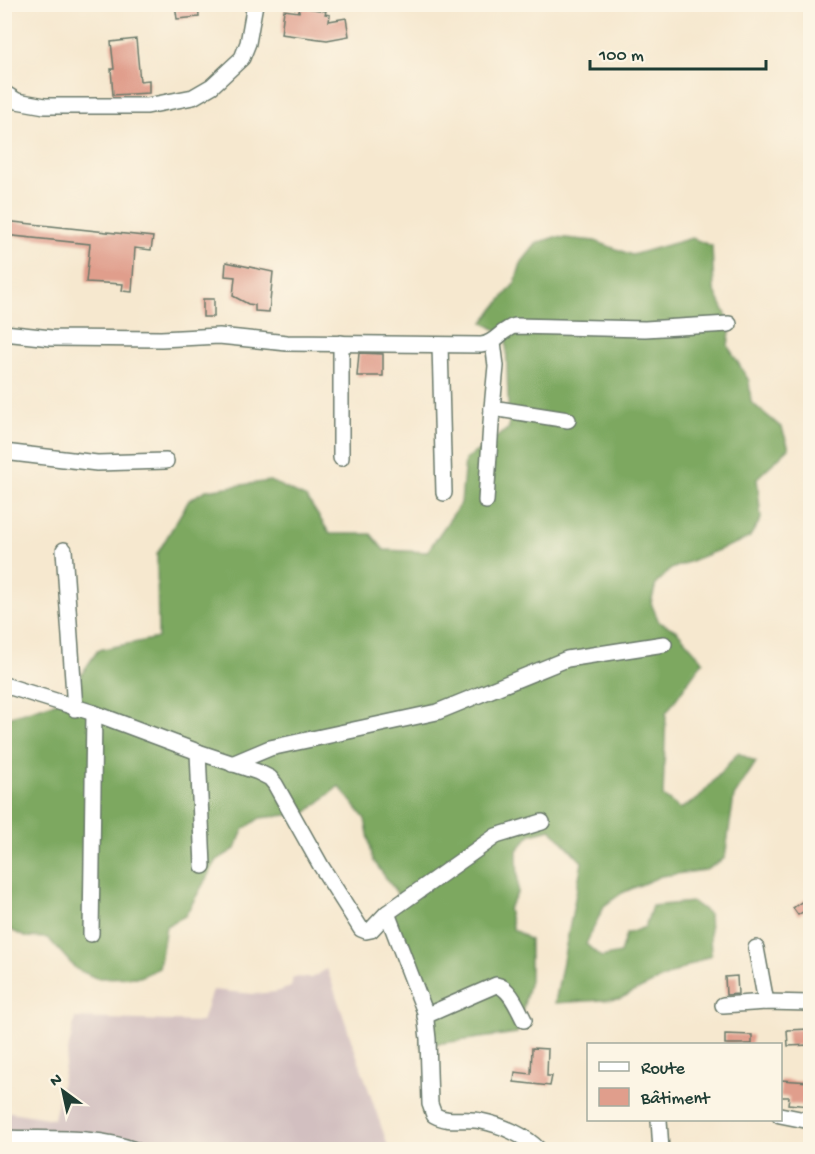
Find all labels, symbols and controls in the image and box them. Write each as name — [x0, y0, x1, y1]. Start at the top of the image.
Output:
scale bar — [590, 33, 766, 71]
text: 100 m — [598, 46, 644, 67]
legend — [587, 1043, 782, 1121]
text: Route — [641, 1059, 686, 1080]
north arrow — [33, 1061, 93, 1121]
text: N — [47, 1070, 67, 1092]
text: Bâtiment — [640, 1089, 711, 1110]

